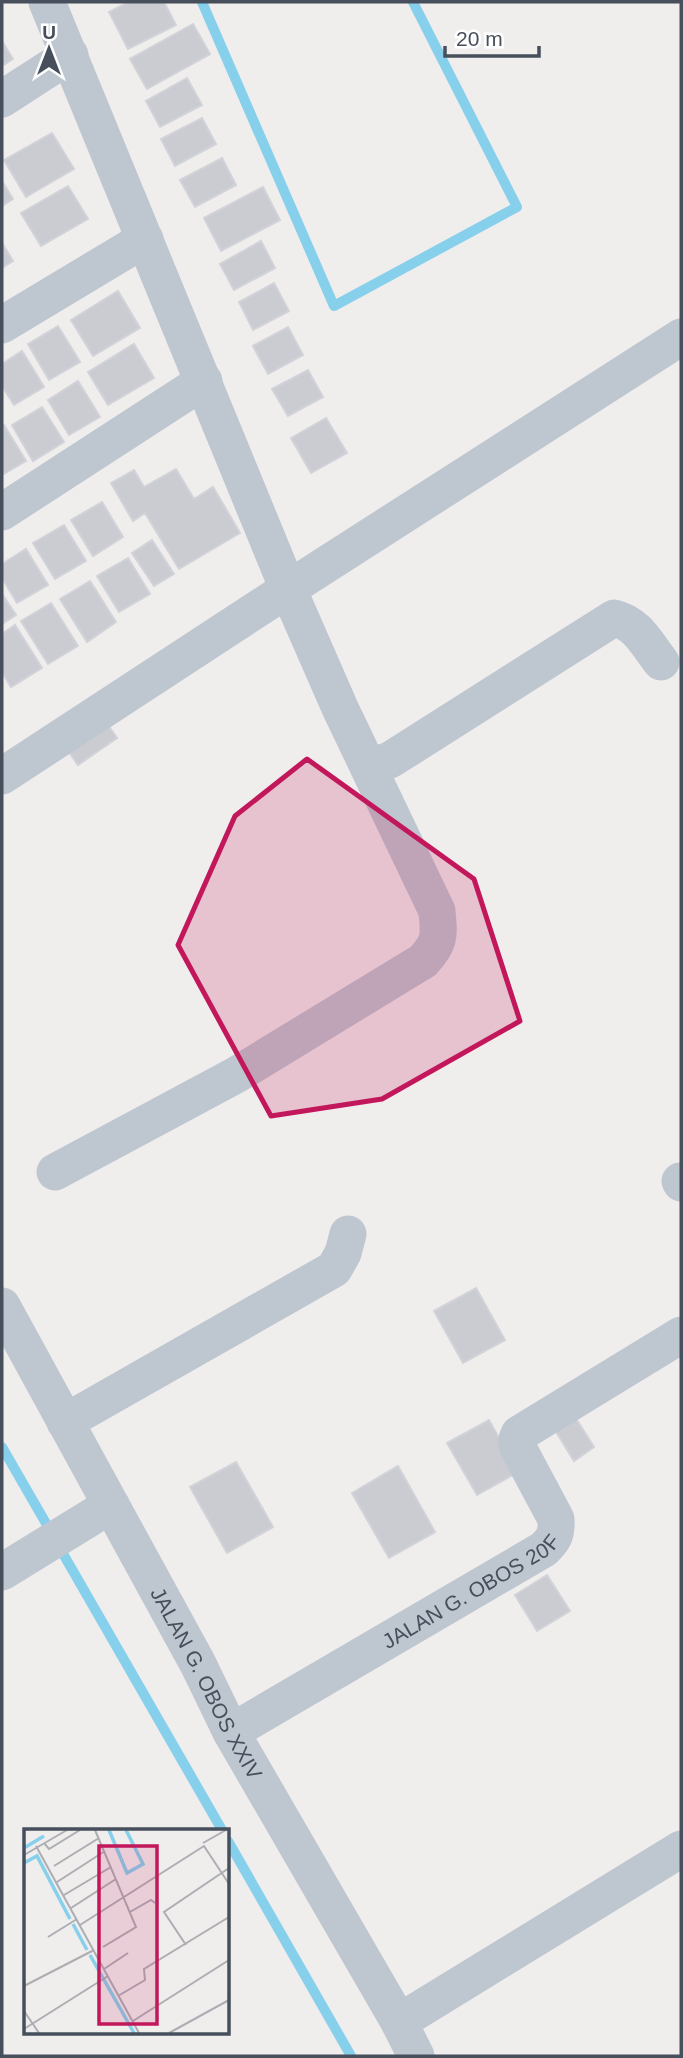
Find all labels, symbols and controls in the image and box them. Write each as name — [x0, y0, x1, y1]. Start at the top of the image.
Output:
north arrow — [14, 14, 84, 84]
scale bar — [445, 14, 540, 58]
text: U — [42, 22, 56, 43]
text: 20 m — [456, 27, 503, 50]
street label: JALAN G. OBOS 20F — [378, 1529, 564, 1653]
street label: JALAN G. OBOS XXIV — [147, 1583, 267, 1783]
inset map — [24, 1829, 229, 2034]

